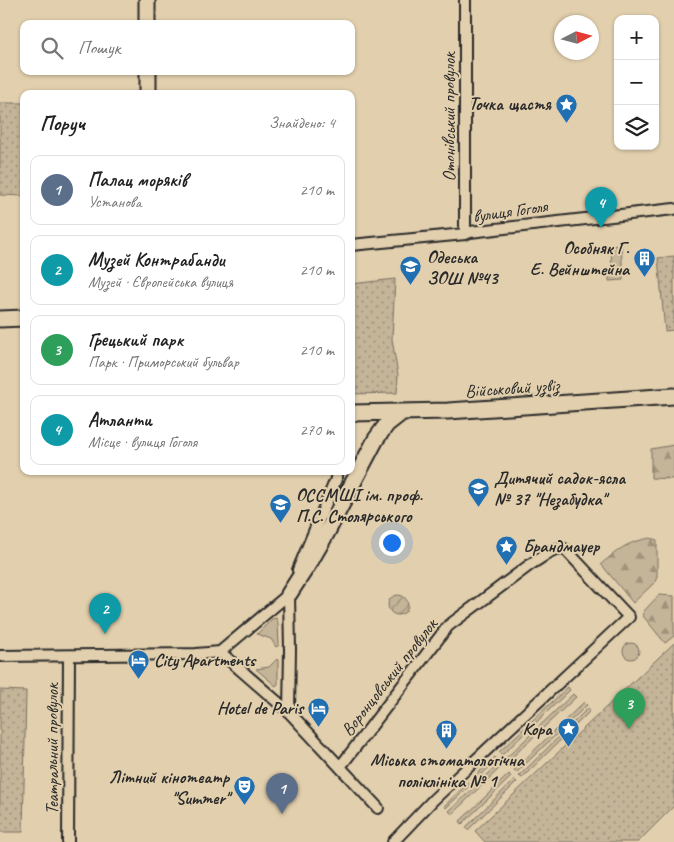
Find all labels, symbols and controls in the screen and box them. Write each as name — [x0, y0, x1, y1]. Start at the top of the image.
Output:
north arrow — [554, 15, 599, 60]
map controls — [614, 15, 659, 150]
button: + — [614, 15, 659, 60]
search box — [20, 20, 355, 75]
icon: search — [38, 34, 66, 62]
text: Пошук — [78, 36, 120, 60]
street label: Отонівський провулок — [438, 51, 460, 182]
button: − — [614, 60, 659, 105]
place icon: Точка щастя — [555, 92, 579, 123]
place label: Точка щастя — [469, 93, 552, 115]
button: layers — [614, 105, 659, 150]
text: Поруч — [40, 110, 85, 136]
text: Знайдено: 4 — [269, 113, 335, 133]
text: Палац моряків — [88, 168, 187, 192]
text: 1 — [53, 180, 61, 200]
text: 210 m — [300, 180, 334, 200]
pin: 4 — [585, 187, 617, 228]
text: Установа — [88, 192, 141, 212]
street label: вулиця Гоголя — [471, 195, 550, 227]
place label: Особняк Г. Е. Вейнштейна — [530, 237, 631, 280]
place label: Одеська ЗОШ №43 — [427, 246, 499, 289]
building icon: Особняк Г. Е. Вейнштейна — [633, 246, 657, 277]
text: Музей Контрабанди — [88, 248, 225, 272]
school or university icon: Одеська ЗОШ №43 — [399, 255, 423, 286]
text: 2 — [53, 260, 61, 280]
text: 210 m — [300, 260, 334, 280]
text: Музей · Європейська вулиця — [88, 272, 233, 292]
text: Грецький парк — [88, 328, 184, 352]
text: 3 — [53, 340, 61, 360]
text: 210 m — [300, 340, 334, 360]
text: Парк · Приморський бульвар — [88, 352, 239, 372]
street label: Військовий узвіз — [464, 374, 562, 403]
text: Атланти — [88, 408, 152, 432]
text: 4 — [53, 420, 61, 440]
text: 270 m — [300, 420, 334, 440]
text: Місце · вулиця Гоголя — [88, 432, 197, 452]
place label: Дитячий садок-ясла № 37 "Незабудка" — [494, 467, 626, 511]
school or university icon: Дитячий садок-ясла № 37 "Незабудка" — [466, 476, 490, 507]
place label: ОССМШІ ім. проф. П.С. Столярського — [296, 484, 423, 527]
school or university icon: ОССМШІ ім. проф. П.С. Столярського — [268, 493, 292, 524]
your location — [379, 530, 405, 556]
place icon: Брандмауер — [495, 534, 519, 565]
place label: Брандмауер — [523, 535, 601, 557]
pin: 2 — [89, 593, 121, 634]
street label: Воронцовський провулок — [336, 613, 443, 740]
hotel icon: City Apartments — [126, 648, 150, 679]
place label: City Apartments — [154, 649, 257, 671]
street label: Театральний провулок — [41, 682, 63, 815]
pin: 3 — [613, 688, 645, 729]
hotel icon: Hotel de Paris — [307, 696, 331, 727]
place label: Hotel de Paris — [217, 697, 305, 719]
place icon: Кора — [556, 717, 580, 748]
building icon: Міська стоматологічна поліклініка № 1 — [435, 718, 459, 749]
place label: Кора — [523, 718, 553, 740]
place label: Міська стоматологічна поліклініка № 1 — [370, 749, 526, 792]
place label: Літний кінотеатр "Summer" — [108, 766, 233, 809]
pin: 1 — [266, 773, 298, 814]
theatre icon: Літний кінотеатр "Summer" — [233, 775, 257, 806]

